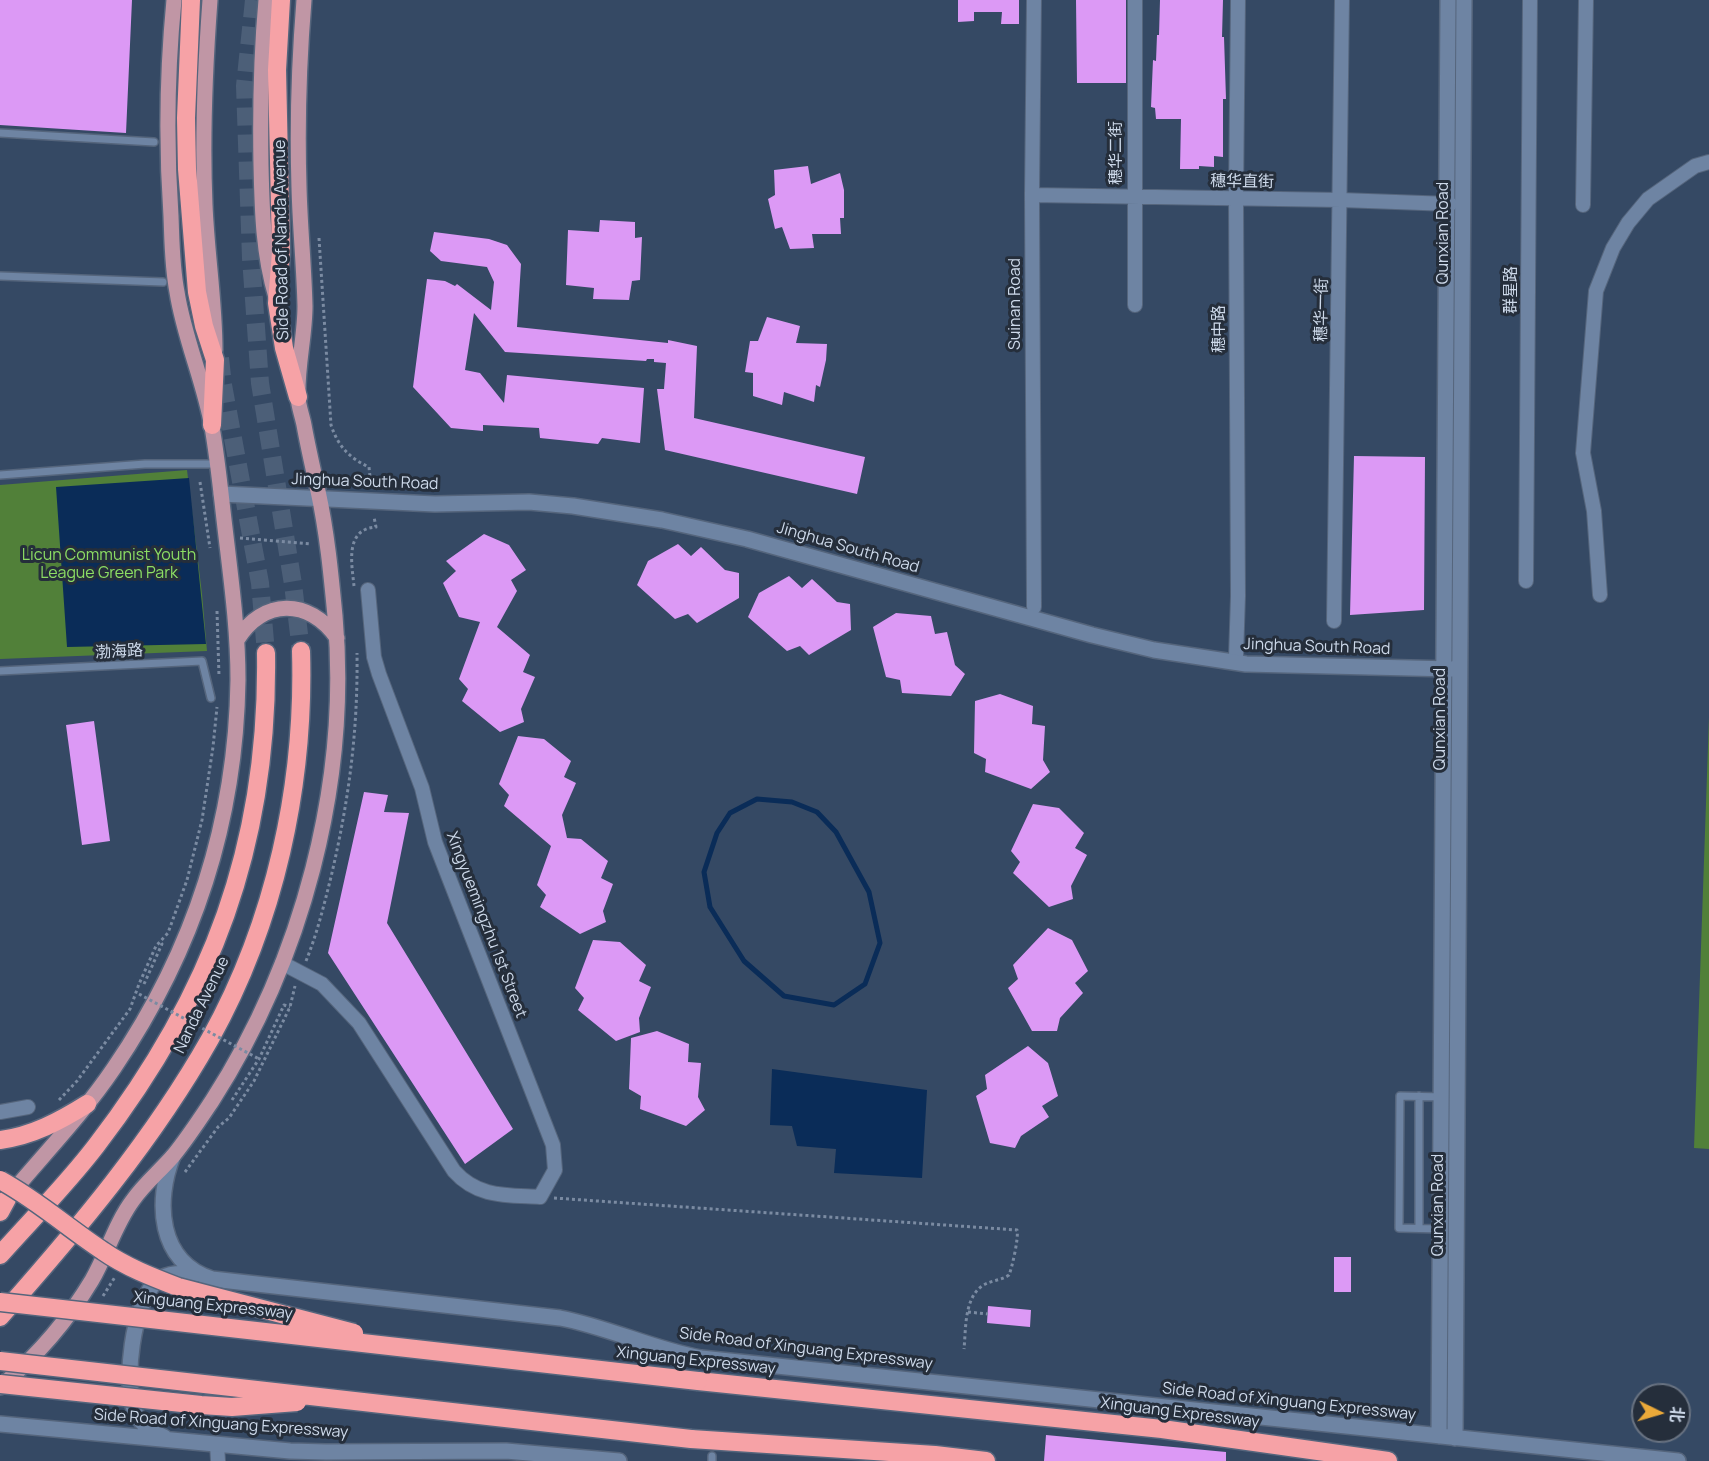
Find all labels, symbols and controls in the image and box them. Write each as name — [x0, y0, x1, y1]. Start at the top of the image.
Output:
street label: 穗华二街 — [1107, 121, 1127, 185]
street label: Side Road of Nanda Avenue — [271, 139, 293, 341]
street label: 穗华直街 — [1210, 172, 1274, 192]
street label: Qunxian Road — [1434, 182, 1454, 284]
street label: Suinan Road — [1006, 258, 1026, 350]
street label: 群星路 — [1502, 266, 1522, 314]
street label: 穗华一街 — [1312, 278, 1332, 342]
street label: 穗中路 — [1210, 305, 1230, 353]
street label: Jinghua South Road — [291, 470, 439, 494]
street label: Jinghua South Road — [775, 519, 921, 577]
park label: Licun Communist Youth League Green Park — [22, 546, 196, 584]
street label: Jinghua South Road — [1243, 635, 1391, 659]
street label: 渤海路 — [95, 641, 143, 663]
street label: Qunxian Road — [1431, 668, 1451, 770]
street label: Xingyuemingzhu 1st Street — [442, 829, 530, 1021]
street label: Nanda Avenue — [170, 953, 234, 1057]
street label: Qunxian Road — [1429, 1154, 1449, 1256]
street label: Xinguang Expressway — [132, 1288, 294, 1324]
street label: Side Road of Xinguang Expressway — [678, 1324, 934, 1374]
street label: Xinguang Expressway — [615, 1343, 777, 1379]
street label: Side Road of Xinguang Expressway — [1161, 1379, 1417, 1425]
north arrow — [1631, 1383, 1691, 1443]
street label: Xinguang Expressway — [1099, 1394, 1261, 1432]
text: 北 — [1665, 1405, 1689, 1423]
street label: Side Road of Xinguang Expressway — [93, 1406, 349, 1442]

